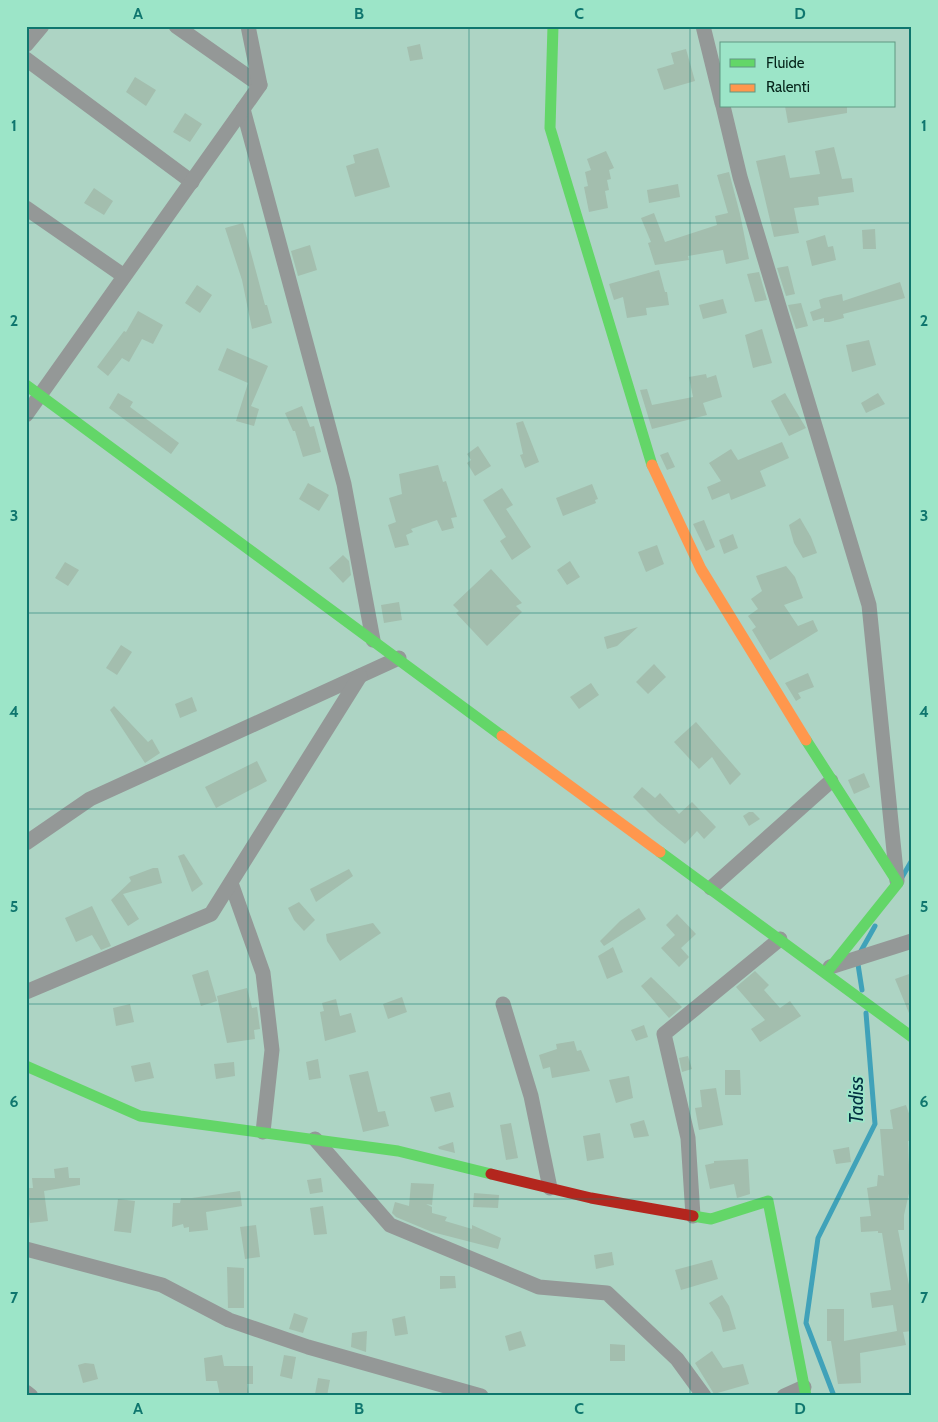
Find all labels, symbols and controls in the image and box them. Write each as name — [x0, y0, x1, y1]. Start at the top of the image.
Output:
text: A — [133, 4, 143, 23]
text: B — [354, 4, 364, 23]
text: C — [574, 4, 584, 23]
text: D — [794, 4, 806, 23]
legend — [720, 42, 896, 108]
text: Fluide — [766, 54, 805, 72]
text: Ralenti — [766, 78, 810, 96]
text: 1 — [11, 116, 17, 135]
text: 1 — [921, 116, 927, 135]
text: 2 — [10, 311, 18, 330]
text: 2 — [920, 311, 928, 330]
text: 3 — [10, 506, 18, 525]
text: 3 — [920, 506, 928, 525]
text: 4 — [9, 702, 19, 721]
text: 4 — [919, 702, 929, 721]
text: 5 — [10, 897, 18, 916]
text: 5 — [920, 897, 928, 916]
water label: Tadiss — [845, 1076, 868, 1124]
text: 6 — [10, 1092, 19, 1111]
text: 6 — [920, 1092, 929, 1111]
text: 7 — [10, 1288, 19, 1307]
text: 7 — [920, 1288, 929, 1307]
text: A — [133, 1399, 143, 1418]
text: B — [354, 1399, 364, 1418]
text: C — [574, 1399, 584, 1418]
text: D — [794, 1399, 806, 1418]

